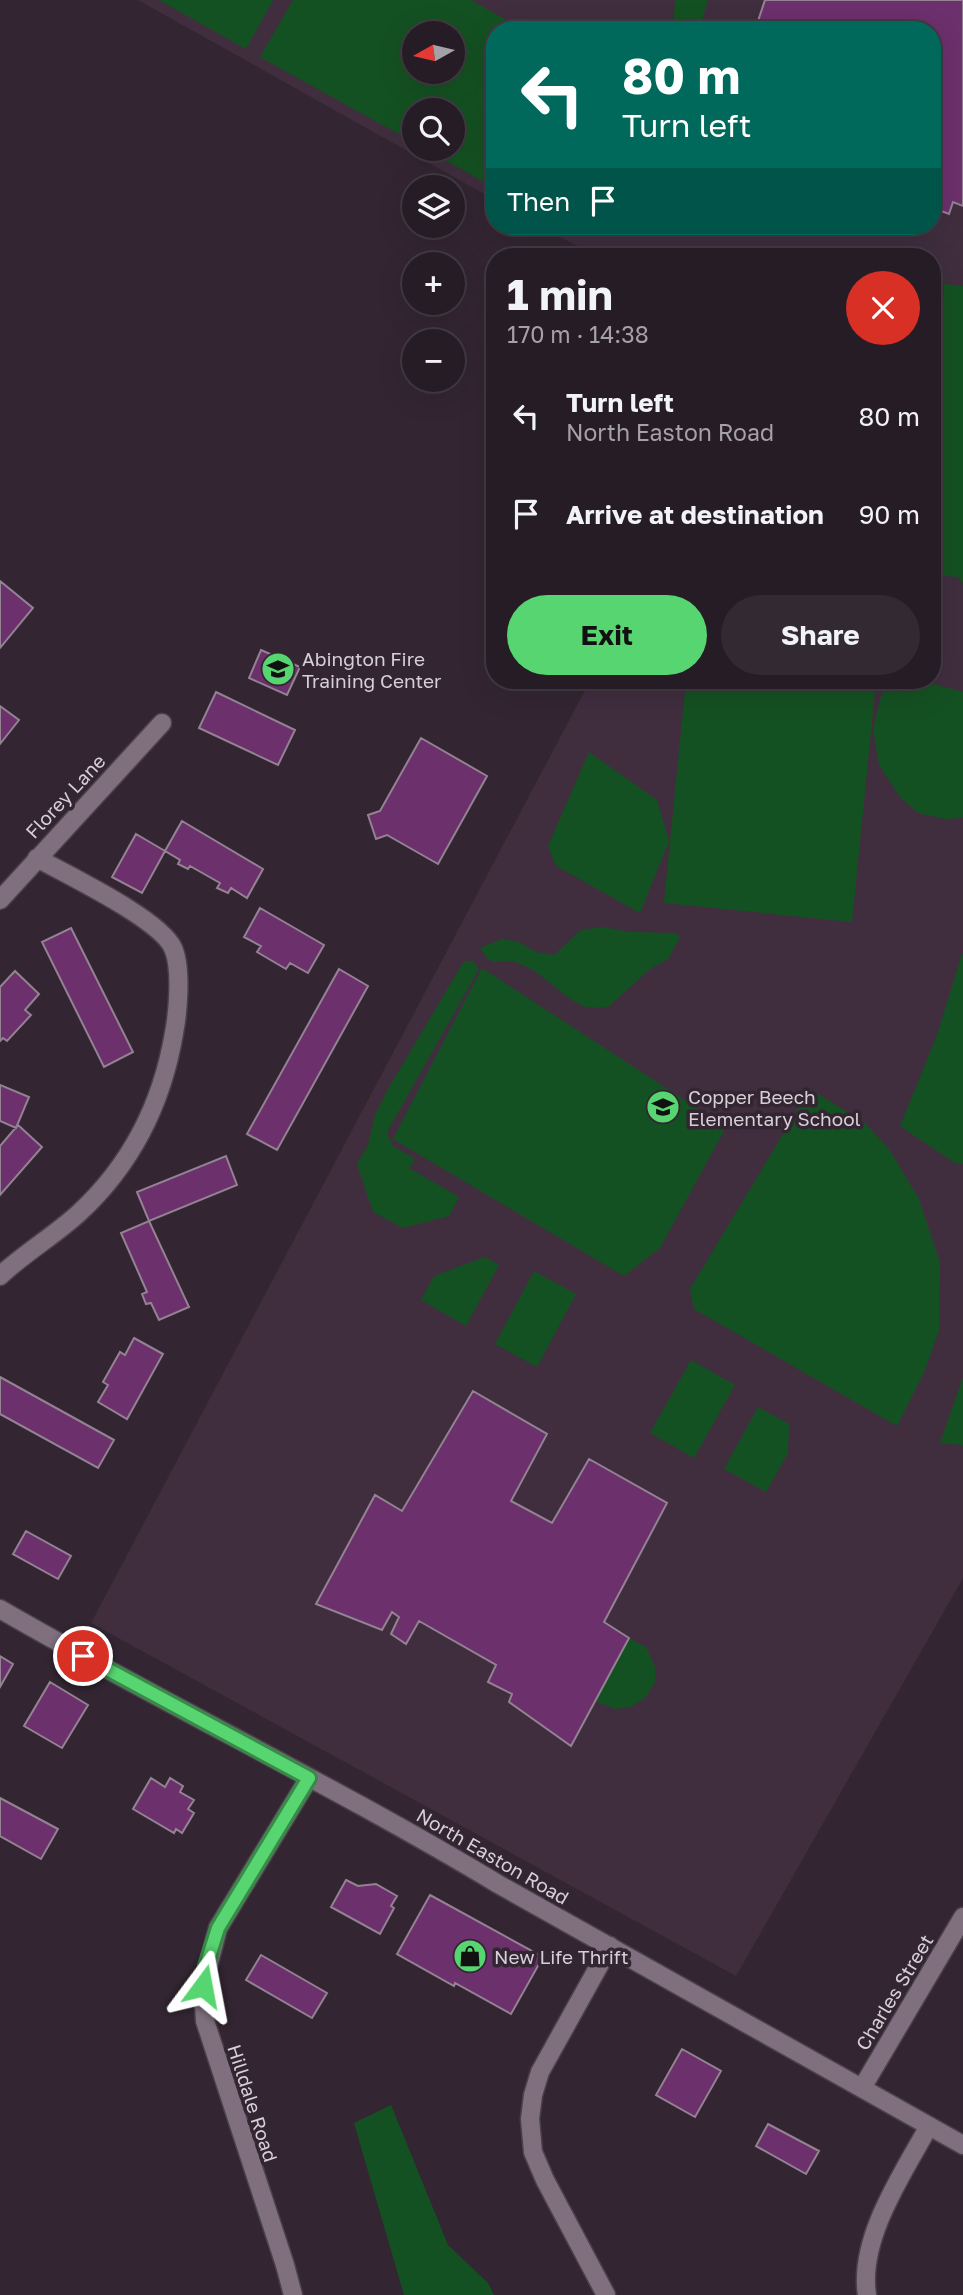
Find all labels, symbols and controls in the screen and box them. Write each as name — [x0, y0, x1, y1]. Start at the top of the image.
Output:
north arrow — [402, 21, 466, 84]
map controls — [402, 21, 465, 392]
text: 80 m — [622, 46, 740, 105]
icon: left — [507, 49, 598, 140]
button: search — [402, 98, 465, 161]
text: Turn left — [622, 106, 751, 144]
button: layers — [402, 175, 465, 238]
icon: arrive — [584, 182, 622, 220]
text: Then — [507, 186, 570, 217]
button: + — [402, 252, 465, 315]
text: 1 min — [507, 269, 613, 319]
button: close — [846, 271, 920, 345]
text: 170 m · 14:38 — [507, 320, 649, 348]
button: − — [402, 329, 465, 392]
text: Turn left — [566, 387, 674, 418]
icon: left — [507, 397, 545, 435]
text: 80 m — [859, 401, 920, 432]
text: North Easton Road — [566, 418, 774, 446]
icon: arrive — [507, 495, 545, 533]
text: Arrive at destination — [566, 499, 824, 530]
text: 90 m — [859, 499, 920, 530]
button: Exit — [507, 595, 707, 675]
button: Share — [721, 595, 920, 675]
place label: Abington Fire Training Center — [302, 647, 442, 692]
school or university icon: Abington Fire Training Center — [259, 650, 297, 688]
street label: Florey Lane — [20, 749, 110, 843]
place label: Copper Beech Elementary School — [688, 1085, 861, 1130]
school or university icon: Copper Beech Elementary School — [644, 1088, 682, 1126]
pin — [53, 1626, 113, 1686]
icon: arrive — [64, 1637, 102, 1675]
street label: North Easton Road — [413, 1803, 573, 1909]
street label: Charles Street — [850, 1930, 938, 2054]
shop icon: New Life Thrift — [451, 1937, 489, 1975]
place label: New Life Thrift — [494, 1945, 629, 1968]
position arrow — [166, 1949, 240, 2023]
street label: Hilldale Road — [223, 2041, 283, 2165]

